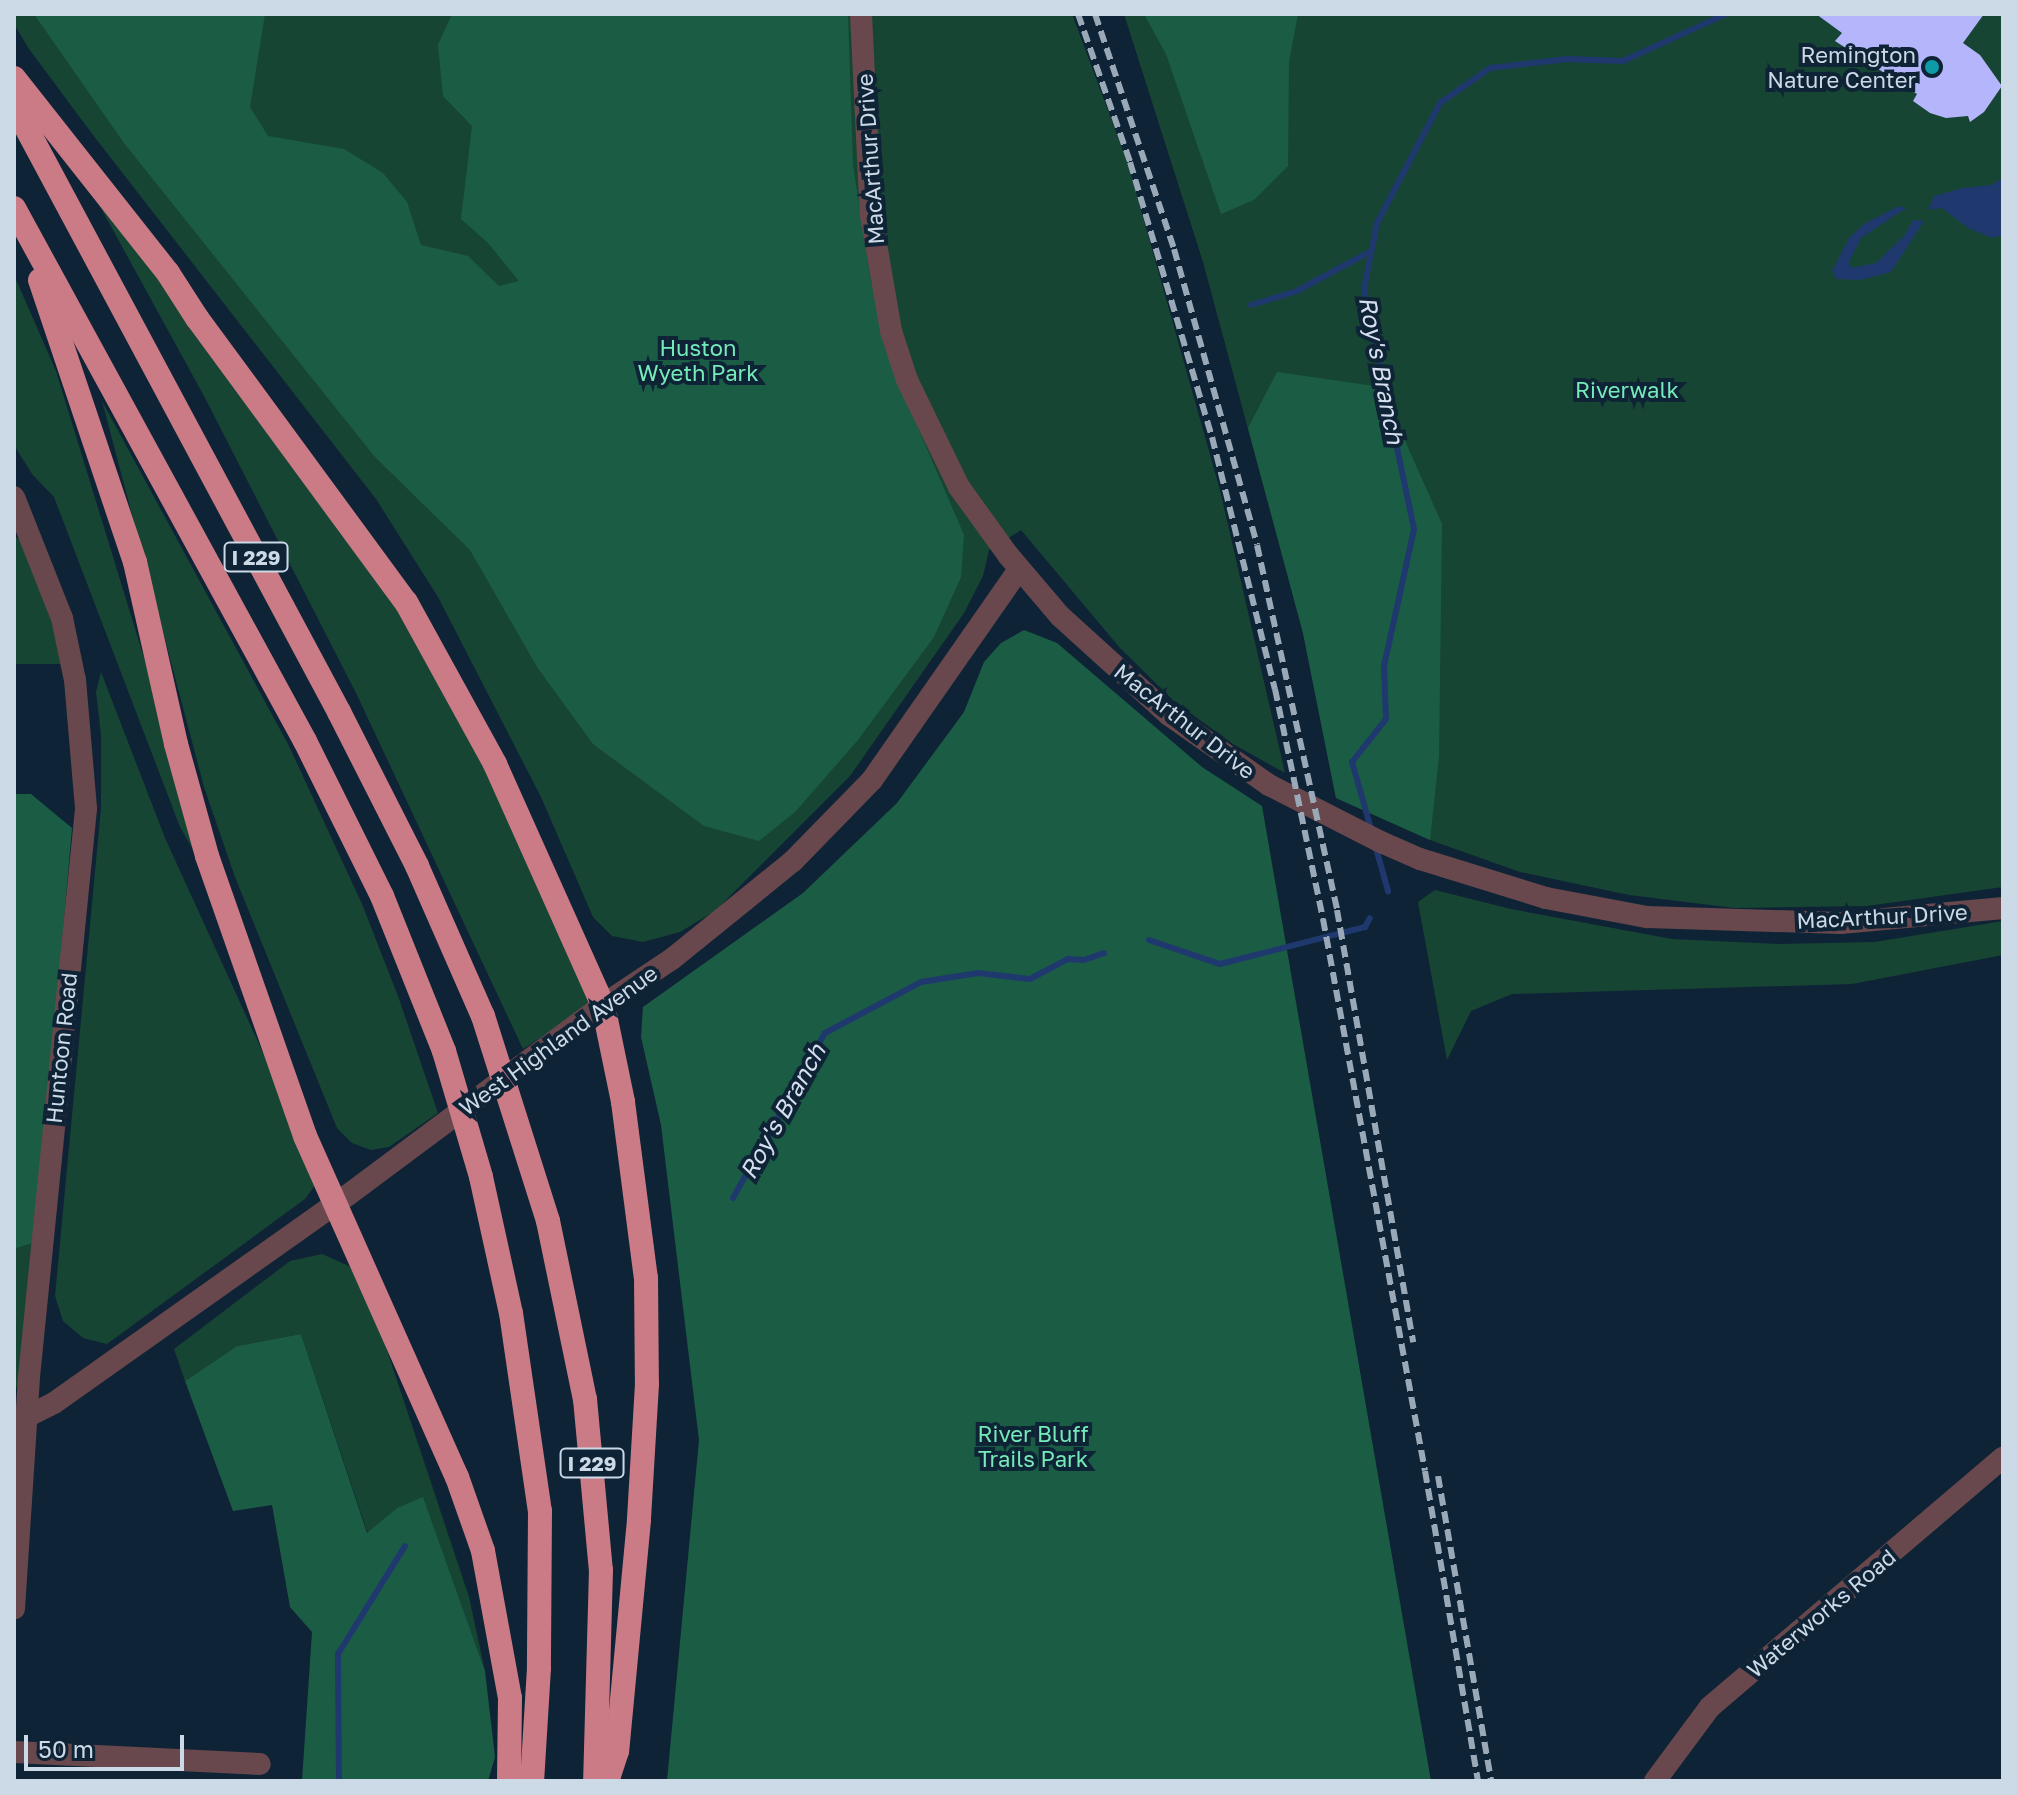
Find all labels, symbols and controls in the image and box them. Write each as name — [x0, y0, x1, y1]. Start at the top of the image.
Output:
place label: Remington Nature Center — [1767, 41, 1916, 92]
marker: Remington Nature Center — [1923, 58, 1941, 76]
street label: MacArthur Drive — [851, 73, 889, 245]
water label: Roy's Branch — [1354, 294, 1410, 446]
park label: Huston Wyeth Park — [637, 334, 759, 386]
park label: Riverwalk — [1575, 377, 1679, 403]
road number: I 229 — [222, 541, 290, 573]
street label: MacArthur Drive — [1109, 658, 1261, 784]
street label: MacArthur Drive — [1796, 898, 1968, 934]
street label: West Highland Avenue — [454, 959, 662, 1121]
street label: Huntoon Road — [40, 971, 82, 1125]
water label: Roy's Branch — [733, 1039, 831, 1183]
park label: River Bluff Trails Park — [978, 1420, 1088, 1472]
road number: I 229 — [558, 1447, 626, 1479]
street label: Waterworks Road — [1741, 1543, 1901, 1683]
scale bar — [28, 1719, 188, 1769]
text: 50 m — [38, 1734, 94, 1763]

